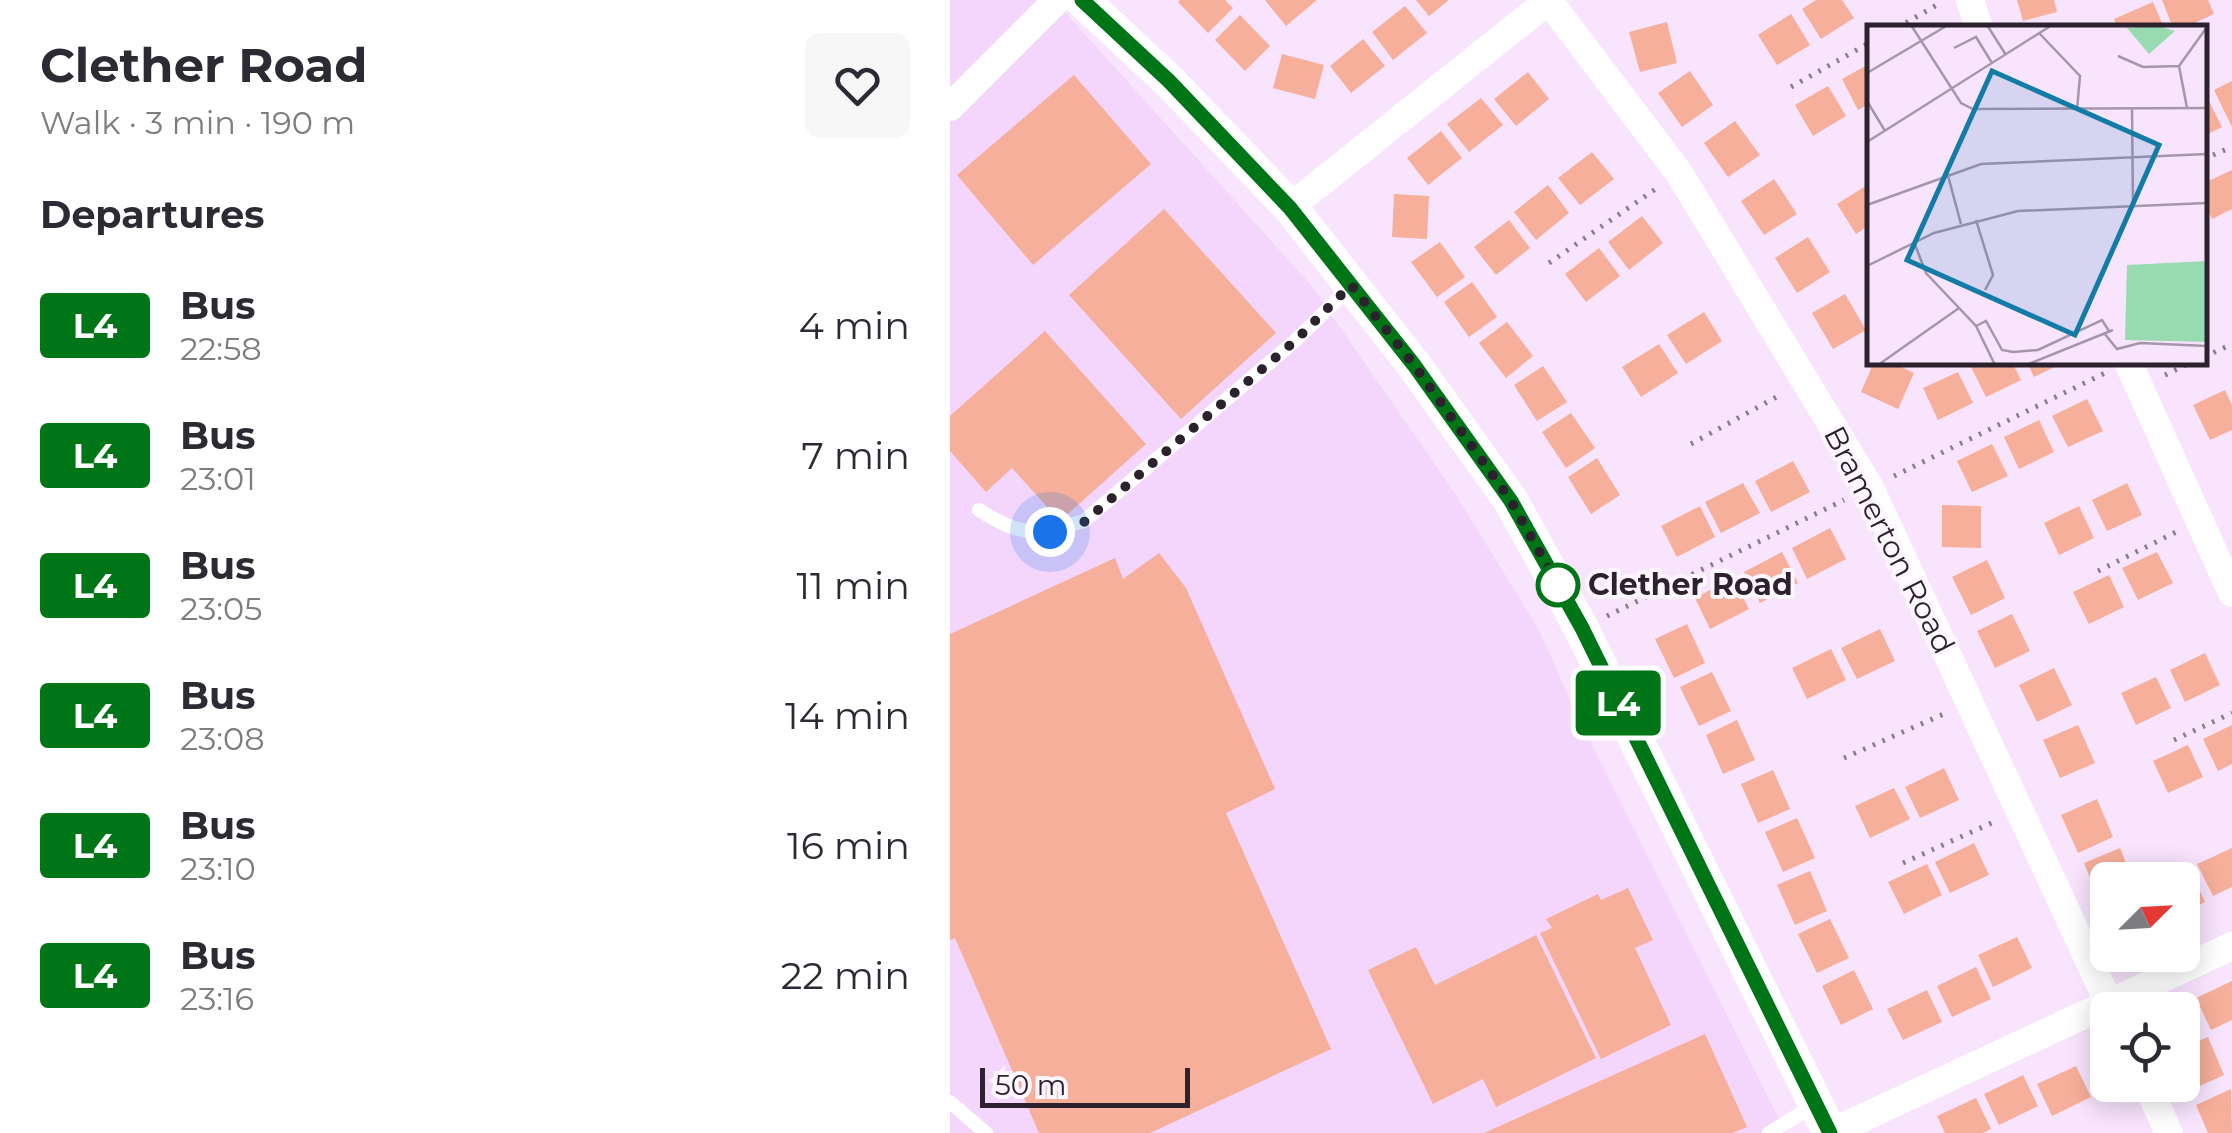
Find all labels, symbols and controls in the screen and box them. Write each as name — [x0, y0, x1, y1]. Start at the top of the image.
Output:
inset map — [1867, 25, 2207, 365]
button: heart — [805, 33, 910, 138]
text: Clether Road — [40, 36, 368, 94]
text: Walk · 3 min · 190 m — [40, 103, 355, 142]
text: Departures — [40, 191, 264, 238]
text: Bus — [180, 282, 255, 329]
text: 4 min — [799, 302, 910, 349]
text: L4 — [73, 304, 117, 347]
text: 22:58 — [180, 329, 262, 368]
text: Bus — [180, 412, 255, 459]
street label: Bramerton Road — [1816, 420, 1963, 660]
text: 7 min — [801, 432, 910, 479]
text: L4 — [73, 434, 117, 477]
text: 23:01 — [180, 459, 256, 498]
your location — [1025, 507, 1075, 557]
text: Bus — [180, 542, 255, 589]
text: 11 min — [796, 562, 910, 609]
text: L4 — [73, 564, 117, 607]
marker: Clether Road — [1537, 564, 1579, 606]
place label: Clether Road — [1588, 566, 1793, 603]
text: 23:05 — [180, 589, 262, 628]
line badge: L4 — [1573, 670, 1663, 736]
text: Bus — [180, 672, 255, 719]
text: L4 — [1596, 682, 1640, 725]
text: 14 min — [785, 692, 910, 739]
text: L4 — [73, 694, 117, 737]
text: 23:08 — [180, 719, 265, 758]
text: Bus — [180, 802, 255, 849]
text: 16 min — [787, 822, 910, 869]
text: L4 — [73, 824, 117, 867]
text: 23:10 — [180, 849, 256, 888]
north arrow — [2090, 862, 2200, 972]
map controls — [2090, 862, 2200, 1102]
text: Bus — [180, 932, 255, 979]
text: 22 min — [781, 952, 910, 999]
text: L4 — [73, 954, 117, 997]
text: 23:16 — [180, 979, 254, 1018]
button: locate — [2090, 992, 2200, 1102]
scale bar — [980, 1063, 1190, 1108]
text: 50 m — [995, 1068, 1066, 1102]

